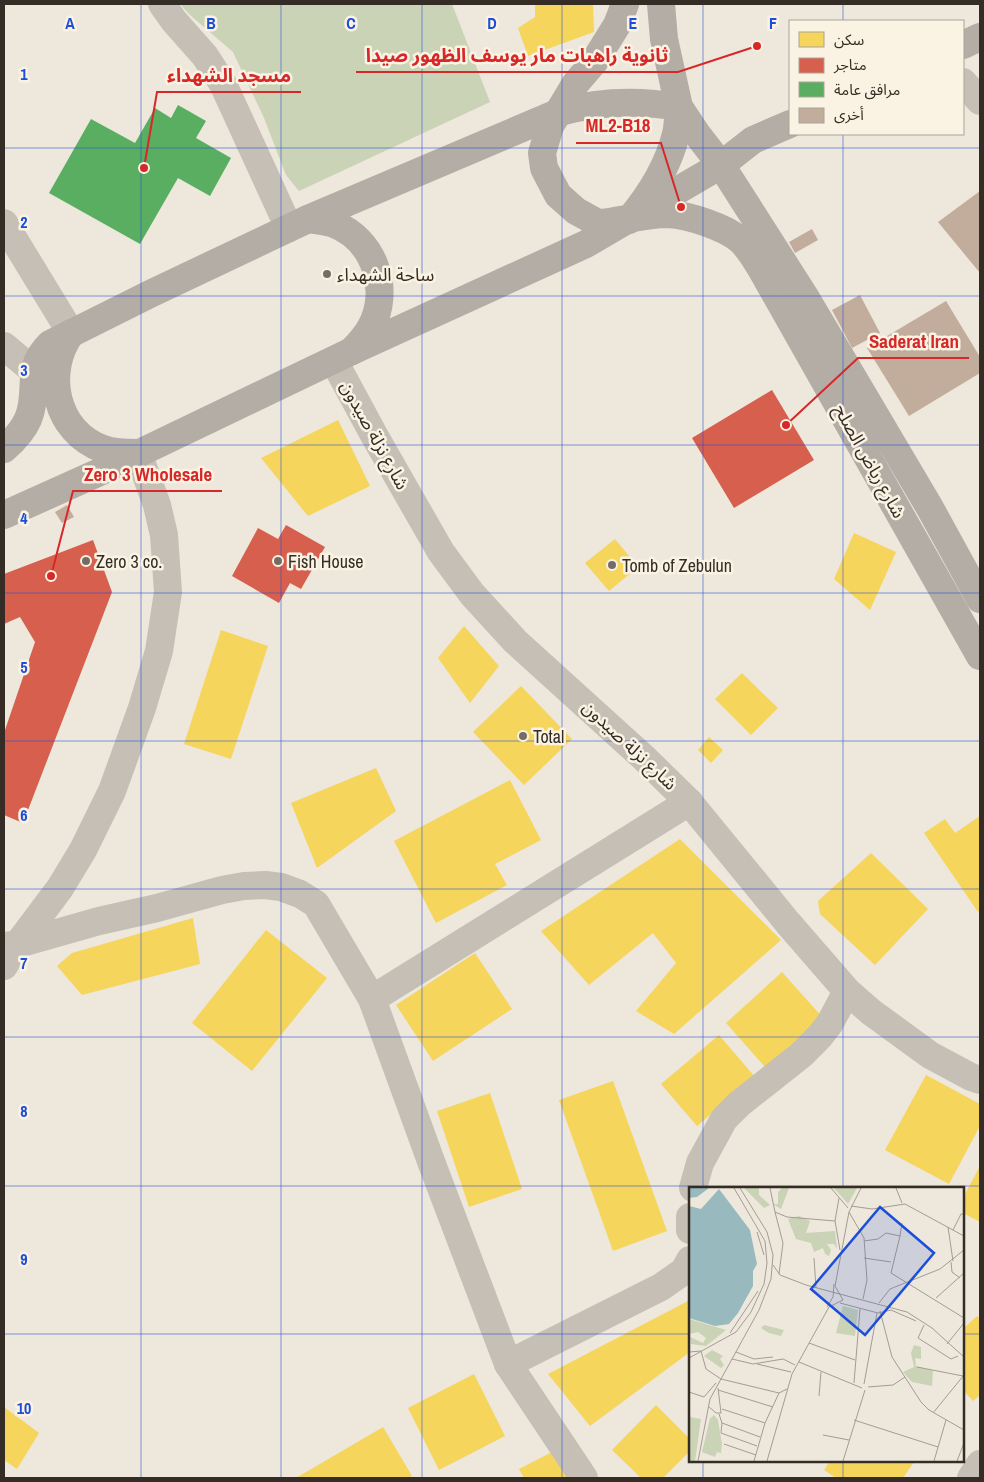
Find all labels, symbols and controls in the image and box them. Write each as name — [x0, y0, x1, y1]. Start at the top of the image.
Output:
text: A — [65, 12, 75, 34]
text: B — [206, 12, 216, 34]
text: C — [346, 12, 356, 34]
text: D — [487, 12, 497, 34]
text: E — [629, 12, 638, 34]
text: F — [769, 12, 777, 34]
legend — [789, 20, 964, 135]
text: سكن — [834, 29, 865, 50]
callout: ثانوية راهبات مار يوسف الظهور صيدا — [356, 38, 678, 72]
text: ثانوية راهبات مار يوسف الظهور صيدا — [366, 42, 668, 68]
text: متاجر — [833, 54, 867, 75]
callout: مسجد الشهداء — [157, 58, 301, 92]
text: مسجد الشهداء — [167, 62, 291, 88]
text: 1 — [20, 63, 28, 85]
text: مرافق عامة — [834, 79, 900, 100]
text: أخرى — [834, 104, 864, 125]
callout: ML2-B18 — [576, 109, 661, 143]
text: ML2-B18 — [586, 112, 651, 138]
text: 2 — [20, 211, 28, 233]
place label: ساحة الشهداء — [337, 262, 434, 287]
marker: ساحة الشهداء — [321, 268, 333, 280]
callout: Saderat Iran — [858, 324, 969, 358]
text: Saderat Iran — [869, 328, 959, 354]
text: 3 — [20, 359, 28, 381]
street label: شارع نزلة صيدون — [333, 376, 415, 495]
street label: شارع رياض الصلح — [827, 400, 912, 523]
callout: Zero 3 Wholesale — [73, 457, 222, 491]
text: Zero 3 Wholesale — [84, 461, 212, 487]
text: 4 — [20, 507, 28, 529]
place label: Zero 3 co. — [96, 549, 162, 574]
place label: Fish House — [288, 549, 363, 574]
place label: Tomb of Zebulun — [622, 553, 732, 578]
marker: Zero 3 co. — [80, 555, 92, 567]
marker: Fish House — [272, 555, 284, 567]
marker: Tomb of Zebulun — [606, 559, 618, 571]
text: 5 — [20, 656, 28, 678]
street label: شارع نزلة صيدون — [576, 695, 683, 797]
place label: Total — [533, 724, 564, 749]
marker: Total — [517, 730, 529, 742]
text: 6 — [20, 804, 28, 826]
text: 7 — [20, 952, 28, 974]
text: 8 — [20, 1100, 28, 1122]
inset map — [689, 1187, 964, 1462]
text: 9 — [20, 1248, 28, 1270]
text: 10 — [17, 1397, 31, 1419]

